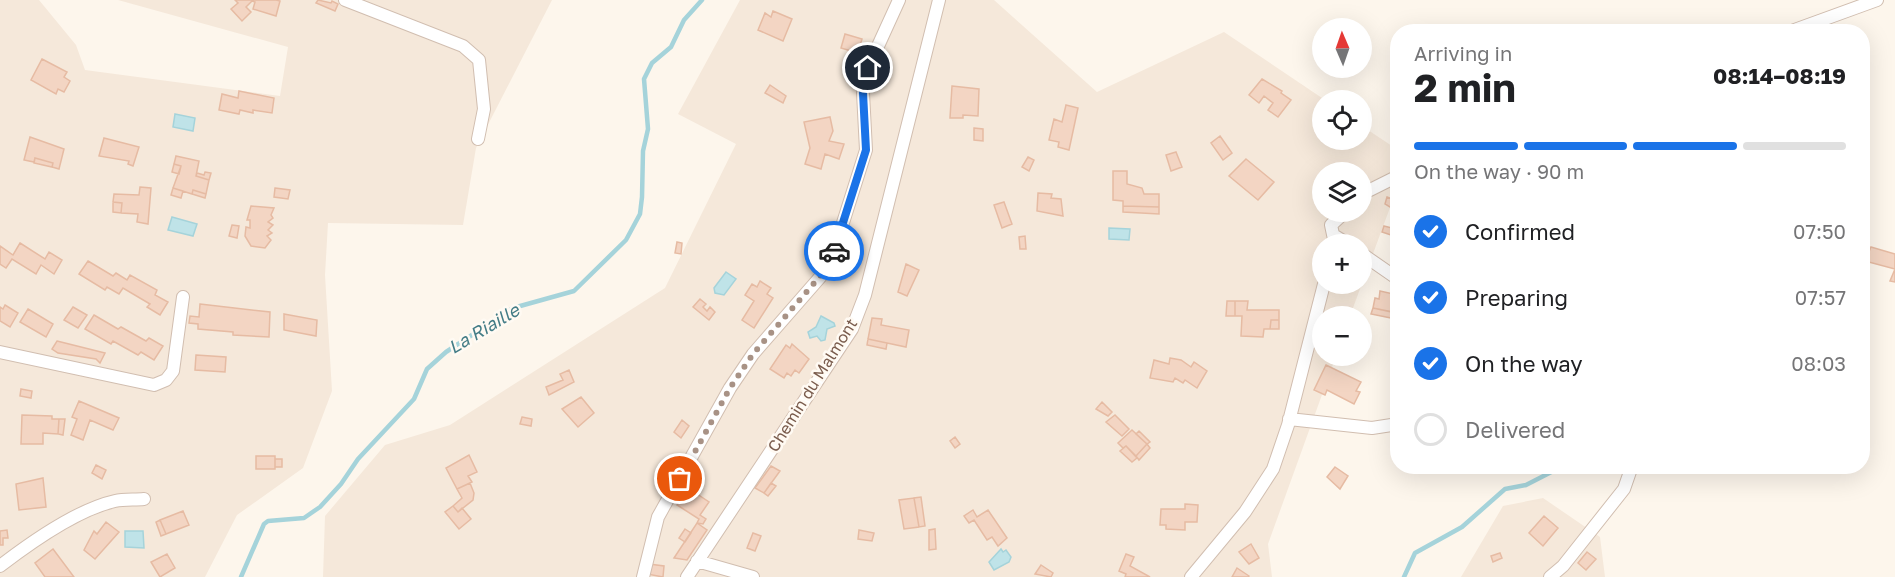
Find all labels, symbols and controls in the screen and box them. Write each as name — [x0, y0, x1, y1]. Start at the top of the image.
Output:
north arrow — [1312, 18, 1372, 78]
map controls — [1312, 18, 1372, 366]
text: Arriving in — [1414, 41, 1512, 65]
pin — [842, 42, 893, 93]
icon: home — [851, 51, 884, 84]
text: 08:14–08:19 — [1713, 62, 1846, 89]
text: 2 min — [1414, 64, 1516, 111]
button: locate — [1312, 90, 1372, 150]
text: On the way · 90 m — [1414, 159, 1584, 183]
button: layers — [1312, 162, 1372, 222]
icon: check — [1414, 215, 1447, 248]
text: Confirmed — [1465, 218, 1575, 245]
text: 07:50 — [1793, 219, 1846, 243]
courier — [804, 221, 864, 281]
button: + — [1312, 234, 1372, 294]
icon: car — [818, 235, 851, 268]
icon: check — [1414, 281, 1447, 314]
text: Preparing — [1465, 284, 1568, 311]
text: 07:57 — [1795, 285, 1846, 309]
water label: La Riaille — [444, 298, 524, 358]
button: − — [1312, 306, 1372, 366]
street label: Chemin du Malmont — [763, 315, 861, 455]
icon: check — [1414, 347, 1447, 380]
text: On the way — [1465, 350, 1583, 377]
text: 08:03 — [1791, 351, 1846, 375]
text: Delivered — [1465, 416, 1565, 443]
pin — [654, 453, 705, 504]
icon: bag — [663, 462, 696, 495]

